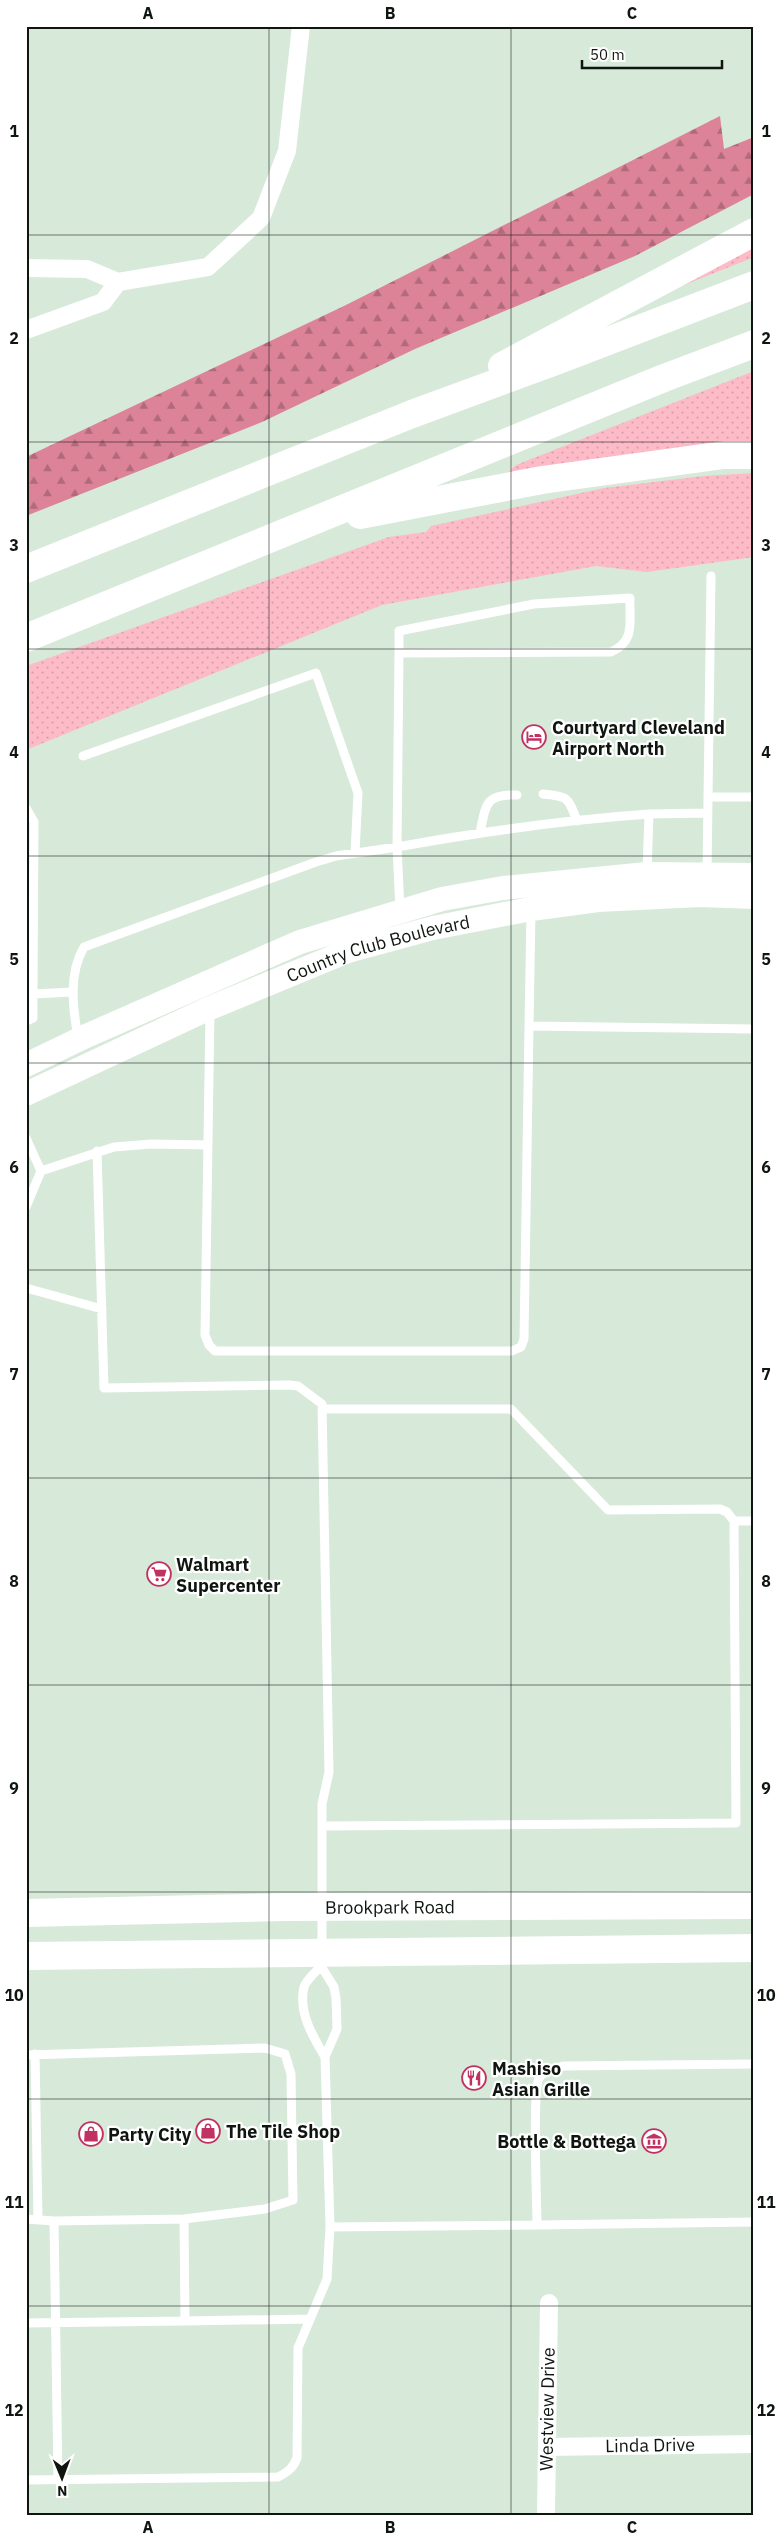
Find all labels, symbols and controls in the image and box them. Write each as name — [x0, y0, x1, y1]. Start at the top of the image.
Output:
text: A — [143, 3, 154, 23]
text: B — [385, 3, 396, 23]
text: C — [627, 3, 637, 23]
scale bar — [582, 38, 722, 70]
text: 50 m — [590, 45, 625, 64]
text: 1 — [9, 121, 19, 141]
text: 1 — [761, 121, 771, 141]
text: 2 — [9, 328, 19, 348]
text: 2 — [761, 328, 771, 348]
text: 3 — [9, 535, 19, 555]
text: 3 — [761, 535, 771, 555]
place label: Courtyard Cleveland Airport North — [552, 716, 725, 760]
hotel icon: Courtyard Cleveland Airport North — [521, 724, 547, 750]
text: 4 — [9, 742, 19, 762]
text: 4 — [761, 742, 771, 762]
street label: Country Club Boulevard — [283, 910, 472, 987]
text: 5 — [9, 949, 19, 969]
text: 5 — [761, 949, 771, 969]
text: 6 — [9, 1157, 19, 1177]
text: 6 — [761, 1157, 771, 1177]
text: 7 — [9, 1364, 19, 1384]
text: 7 — [761, 1364, 771, 1384]
place label: Walmart Supercenter — [176, 1553, 280, 1597]
supermarket icon: Walmart Supercenter — [146, 1561, 172, 1587]
text: 8 — [9, 1571, 19, 1591]
text: 8 — [761, 1571, 771, 1591]
text: 9 — [9, 1778, 19, 1798]
text: 9 — [761, 1778, 771, 1798]
street label: Brookpark Road — [325, 1895, 455, 1918]
text: 10 — [4, 1985, 24, 2005]
text: 10 — [756, 1985, 776, 2005]
place label: Mashiso Asian Grille — [492, 2057, 590, 2101]
restaurant icon: Mashiso Asian Grille — [461, 2065, 487, 2091]
shop icon: The Tile Shop — [195, 2118, 221, 2144]
place label: The Tile Shop — [226, 2120, 340, 2143]
shop icon: Party City — [78, 2121, 104, 2147]
place label: Party City — [108, 2123, 192, 2146]
museum icon: Bottle & Bottega — [641, 2128, 667, 2154]
place label: Bottle & Bottega — [497, 2130, 636, 2153]
text: 11 — [4, 2192, 24, 2212]
text: 11 — [756, 2192, 776, 2212]
street label: Westview Drive — [534, 2347, 560, 2471]
text: 12 — [4, 2400, 24, 2420]
text: 12 — [756, 2400, 776, 2420]
street label: Linda Drive — [605, 2433, 695, 2457]
north arrow — [38, 2454, 88, 2504]
text: N — [57, 2482, 67, 2500]
text: A — [143, 2517, 154, 2537]
text: B — [385, 2517, 396, 2537]
text: C — [627, 2517, 637, 2537]

